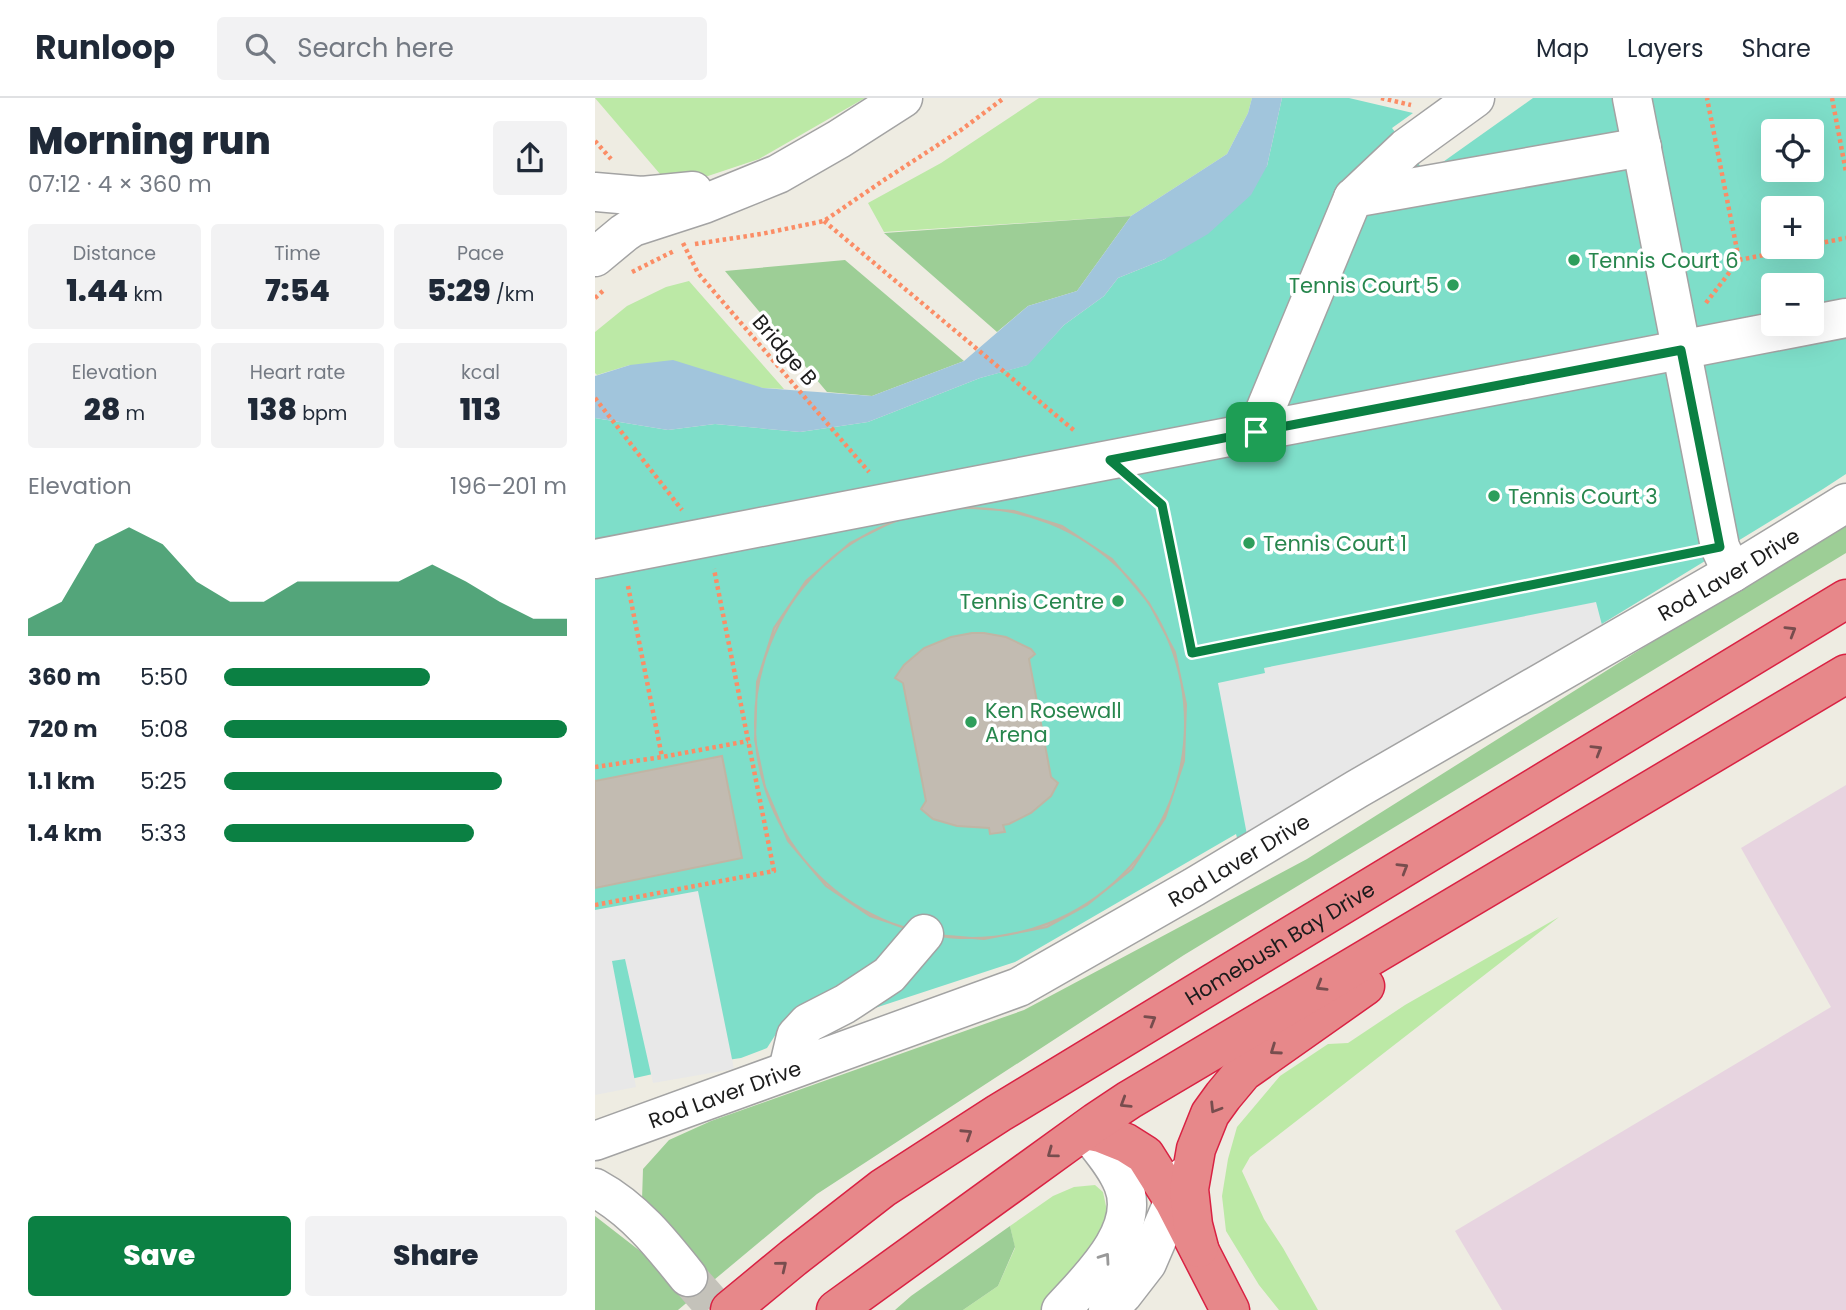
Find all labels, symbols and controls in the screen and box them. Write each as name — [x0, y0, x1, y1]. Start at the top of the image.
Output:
search box — [217, 17, 707, 80]
text: Runloop — [35, 24, 175, 71]
icon: search — [241, 29, 279, 67]
text: Search here — [297, 30, 454, 66]
text: Map — [1536, 32, 1589, 65]
text: Layers — [1627, 32, 1703, 65]
text: Share — [1741, 32, 1811, 65]
text: Morning run — [28, 114, 271, 167]
map controls — [1761, 119, 1824, 336]
button: locate — [1761, 119, 1824, 182]
button: share — [493, 121, 567, 195]
text: 07:12 · 4 × 360 m — [28, 168, 212, 200]
button: + — [1761, 196, 1824, 259]
text: Distance — [73, 240, 156, 267]
text: Time — [274, 240, 321, 267]
text: Pace — [457, 240, 504, 267]
place label: Tennis Court 6 — [1588, 246, 1739, 275]
marker: Tennis Court 6 — [1566, 252, 1582, 268]
text: 1.44 — [66, 269, 128, 312]
text: 7:54 — [265, 269, 330, 312]
text: 5:29 — [427, 269, 491, 312]
place label: Tennis Court 5 — [1289, 271, 1439, 300]
button: − — [1761, 273, 1824, 336]
marker: Tennis Court 5 — [1445, 277, 1461, 293]
text: km — [128, 281, 163, 308]
text: /km — [491, 281, 534, 308]
street label: Bridge B — [746, 308, 824, 392]
text: Elevation — [72, 359, 157, 386]
text: Heart rate — [250, 359, 345, 386]
text: kcal — [461, 359, 500, 386]
text: 28 — [84, 388, 121, 431]
text: 138 — [248, 388, 297, 431]
text: 113 — [460, 388, 501, 431]
text: m — [121, 400, 145, 427]
text: bpm — [297, 400, 347, 427]
pin — [1226, 402, 1286, 462]
icon: arrive — [1237, 413, 1275, 451]
text: Elevation — [28, 470, 132, 502]
text: 196–201 m — [450, 470, 567, 502]
place label: Tennis Court 3 — [1508, 482, 1658, 511]
marker: Tennis Court 3 — [1486, 488, 1502, 504]
street label: Rod Laver Drive — [1652, 521, 1805, 627]
place label: Tennis Court 1 — [1263, 529, 1407, 558]
marker: Tennis Court 1 — [1241, 535, 1257, 551]
place label: Tennis Centre — [960, 587, 1104, 616]
marker: Tennis Centre — [1110, 593, 1126, 609]
one-way arrow — [1784, 627, 1797, 640]
text: 360 m — [28, 661, 101, 693]
text: 5:50 — [140, 661, 188, 693]
place label: Ken Rosewall Arena — [985, 696, 1122, 749]
text: 720 m — [28, 713, 98, 745]
text: 5:08 — [140, 713, 188, 745]
marker: Ken Rosewall Arena — [963, 714, 979, 730]
one-way arrow — [1589, 745, 1602, 758]
text: 1.1 km — [28, 765, 95, 797]
text: 5:25 — [140, 765, 187, 797]
street label: Rod Laver Drive — [1163, 806, 1315, 913]
text: 1.4 km — [28, 817, 102, 849]
text: 5:33 — [140, 817, 186, 849]
one-way arrow — [1395, 863, 1408, 876]
street label: Homebush Bay Drive — [1179, 874, 1380, 1012]
one-way arrow — [1315, 978, 1328, 991]
one-way arrow — [1144, 1015, 1157, 1028]
one-way arrow — [1270, 1042, 1283, 1054]
street label: Rod Laver Drive — [644, 1053, 805, 1135]
one-way arrow — [1120, 1094, 1133, 1107]
one-way arrow — [1211, 1100, 1224, 1113]
one-way arrow — [959, 1129, 972, 1142]
one-way arrow — [1047, 1145, 1060, 1157]
button: Save — [28, 1216, 291, 1296]
button: Share — [305, 1216, 567, 1296]
one-way arrow — [1097, 1253, 1109, 1266]
one-way arrow — [775, 1262, 787, 1275]

